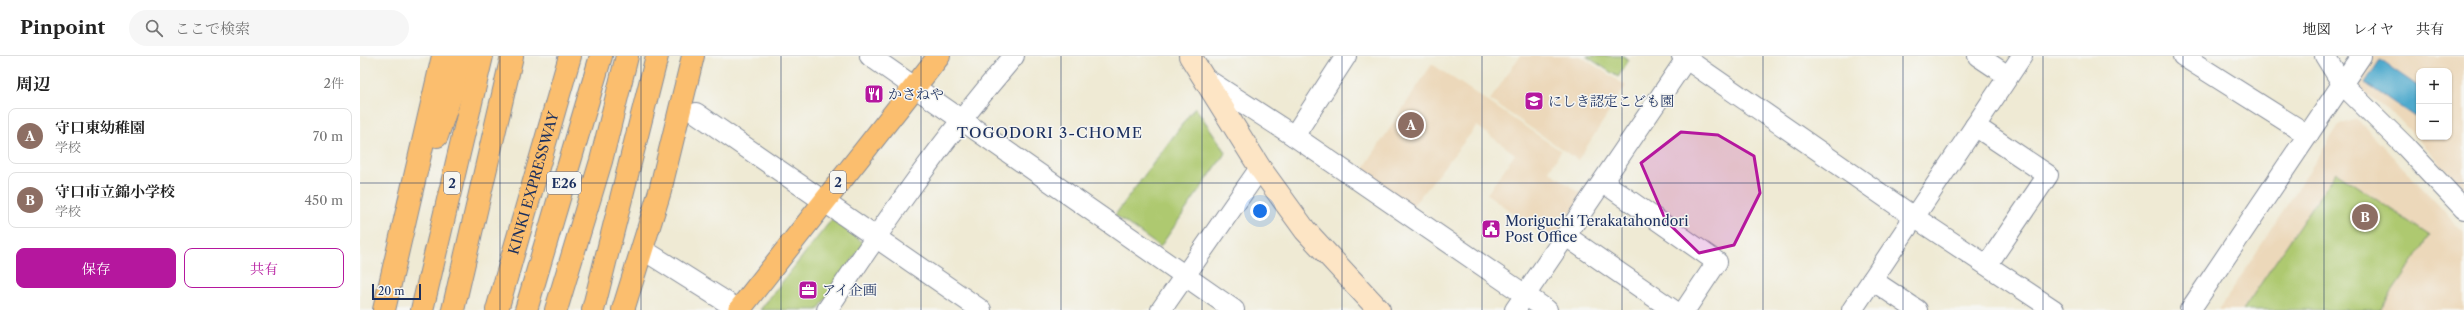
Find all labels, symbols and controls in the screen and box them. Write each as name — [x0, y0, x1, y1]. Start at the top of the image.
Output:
search box — [129, 10, 409, 46]
text: Pinpoint — [20, 16, 105, 39]
icon: search — [143, 17, 165, 39]
text: ここで検索 — [175, 19, 250, 38]
text: 地図 — [2303, 20, 2331, 38]
text: レイヤ — [2353, 20, 2394, 38]
text: 共有 — [2416, 20, 2444, 38]
map controls — [2416, 68, 2452, 140]
button: + — [2416, 68, 2452, 104]
text: 周辺 — [16, 74, 50, 94]
text: 2件 — [324, 75, 344, 91]
restaurant icon: かさねや — [863, 83, 885, 105]
place label: かさねや — [888, 85, 944, 103]
school or university icon: にしき認定こども園 — [1523, 90, 1545, 112]
place label: にしき認定こども園 — [1548, 92, 1674, 110]
button: − — [2416, 104, 2452, 140]
street label: KINKI EXPRESSWAY — [504, 109, 563, 257]
pin: A — [1398, 110, 1424, 140]
text: 守口東幼稚園 — [55, 118, 145, 137]
district label: TOGODORI 3-CHOME — [957, 123, 1143, 142]
text: A — [25, 128, 35, 144]
text: 70 m — [313, 128, 343, 144]
text: 学校 — [55, 139, 81, 155]
road number: 2 — [830, 171, 846, 193]
road number: 2 — [444, 172, 460, 194]
road number: E26 — [547, 172, 581, 194]
text: 守口市立錦小学校 — [55, 182, 175, 201]
text: B — [25, 192, 35, 208]
text: 450 m — [305, 192, 343, 208]
your location — [1250, 201, 1270, 221]
pin: B — [2352, 202, 2378, 232]
text: 学校 — [55, 203, 81, 219]
place label: Moriguchi Terakatahondori Post Office — [1505, 212, 1688, 246]
public building icon: Moriguchi Terakatahondori Post Office — [1480, 218, 1502, 240]
button: 保存 — [16, 248, 176, 288]
button: 共有 — [184, 248, 344, 288]
office icon: アイ企画 — [797, 279, 819, 301]
place label: アイ企画 — [822, 281, 877, 299]
scale bar — [372, 282, 421, 301]
text: 20 m — [378, 284, 404, 298]

